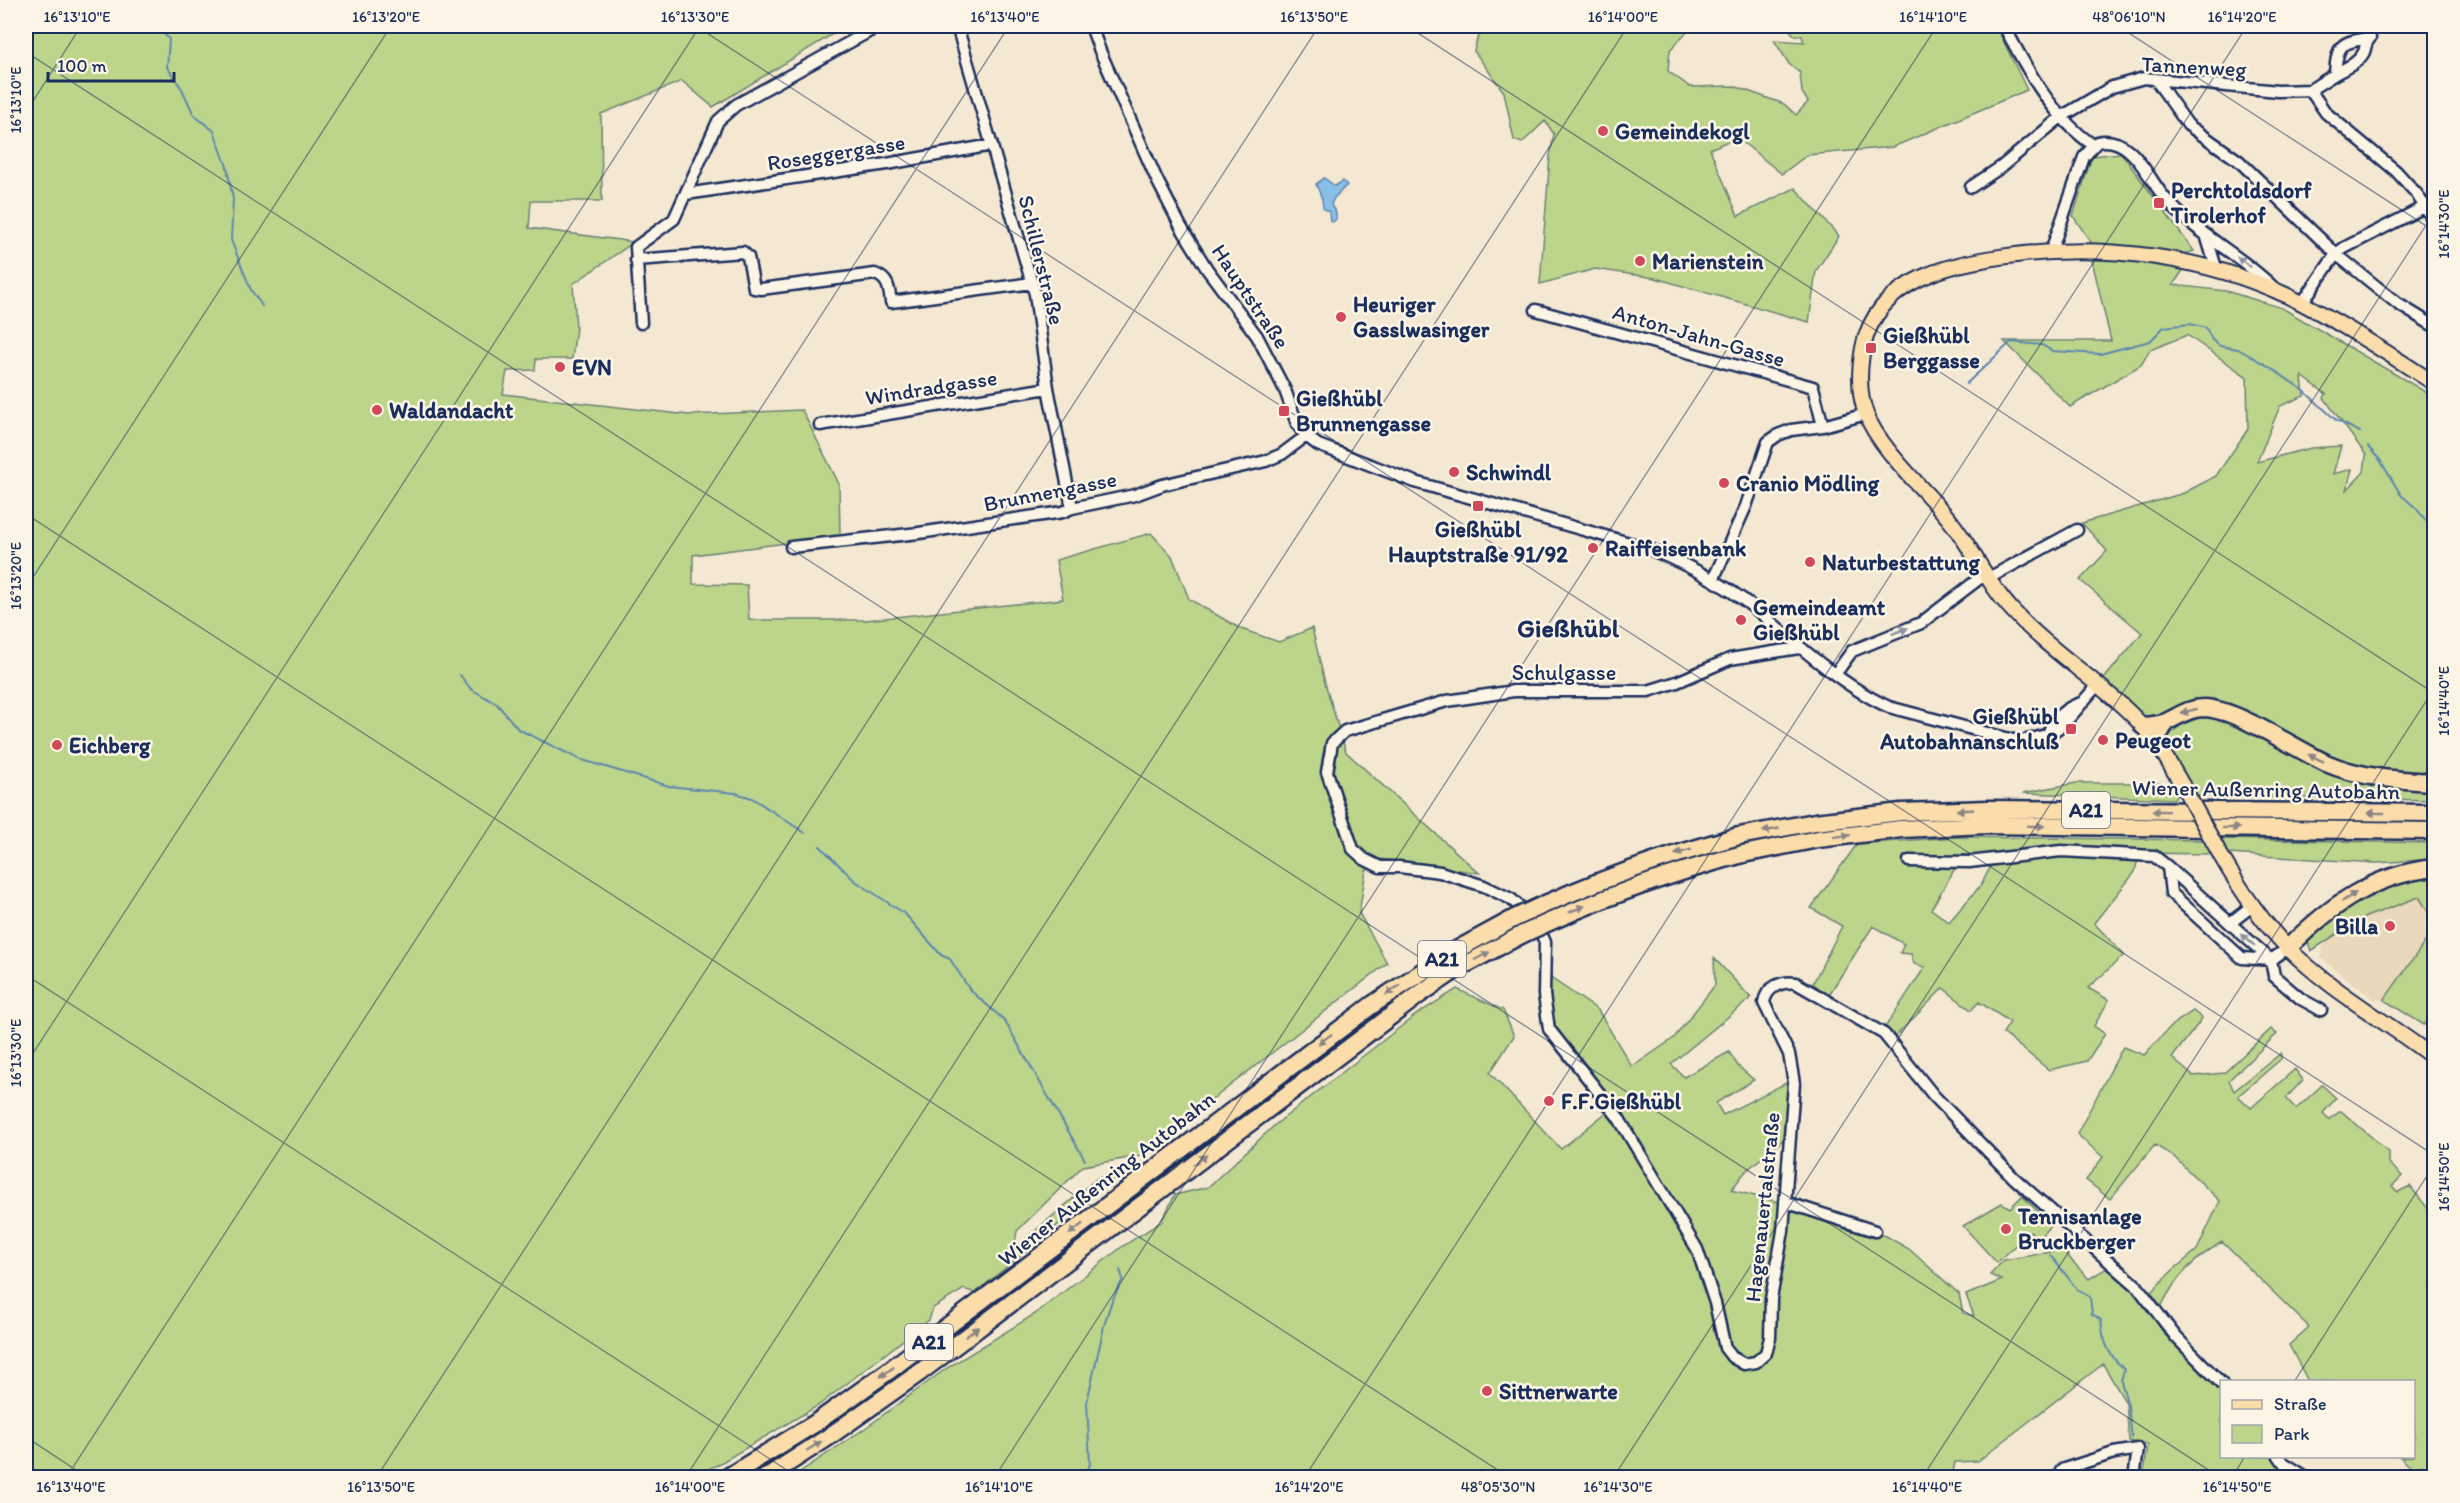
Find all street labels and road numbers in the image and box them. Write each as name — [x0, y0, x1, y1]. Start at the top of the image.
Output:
street label: Tannenweg — [2141, 50, 2248, 83]
street label: Roseggergasse — [765, 128, 907, 177]
street label: Schillerstraße — [1012, 193, 1071, 328]
street label: Hauptstraße — [1206, 239, 1295, 354]
street label: Anton-Jahn-Gasse — [1610, 298, 1788, 373]
street label: Windradgasse — [863, 364, 999, 411]
street label: Brunnengasse — [981, 465, 1119, 518]
street label: Schulgasse — [1512, 659, 1616, 686]
street label: Wiener Außenring Autobahn — [2132, 774, 2401, 805]
road number: A21 — [2062, 792, 2110, 828]
road number: A21 — [1418, 941, 1466, 977]
street label: Wiener Außenring Autobahn — [992, 1085, 1221, 1272]
street label: Hagenauertalstraße — [1739, 1111, 1786, 1303]
road number: A21 — [905, 1324, 953, 1360]

